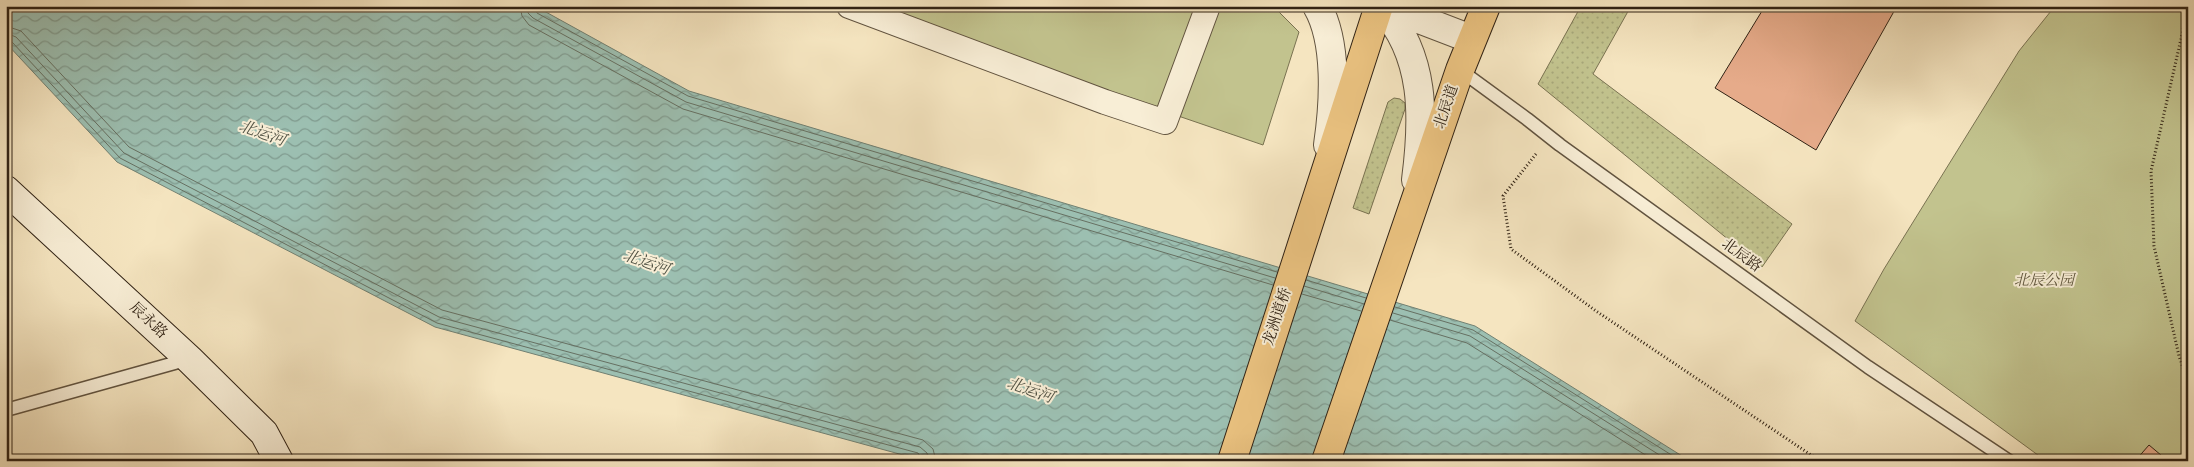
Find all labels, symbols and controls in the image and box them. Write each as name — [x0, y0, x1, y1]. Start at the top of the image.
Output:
street label: 北辰道 — [1431, 83, 1461, 131]
water label: 北运河 — [237, 117, 291, 150]
street label: 北辰路 — [1718, 235, 1765, 275]
water label: 北运河 — [621, 246, 675, 279]
park label: 北辰公园 — [2014, 272, 2076, 289]
street label: 龙洲道桥 — [1260, 286, 1294, 348]
street label: 辰永路 — [126, 299, 171, 342]
water label: 北运河 — [1005, 374, 1059, 407]

